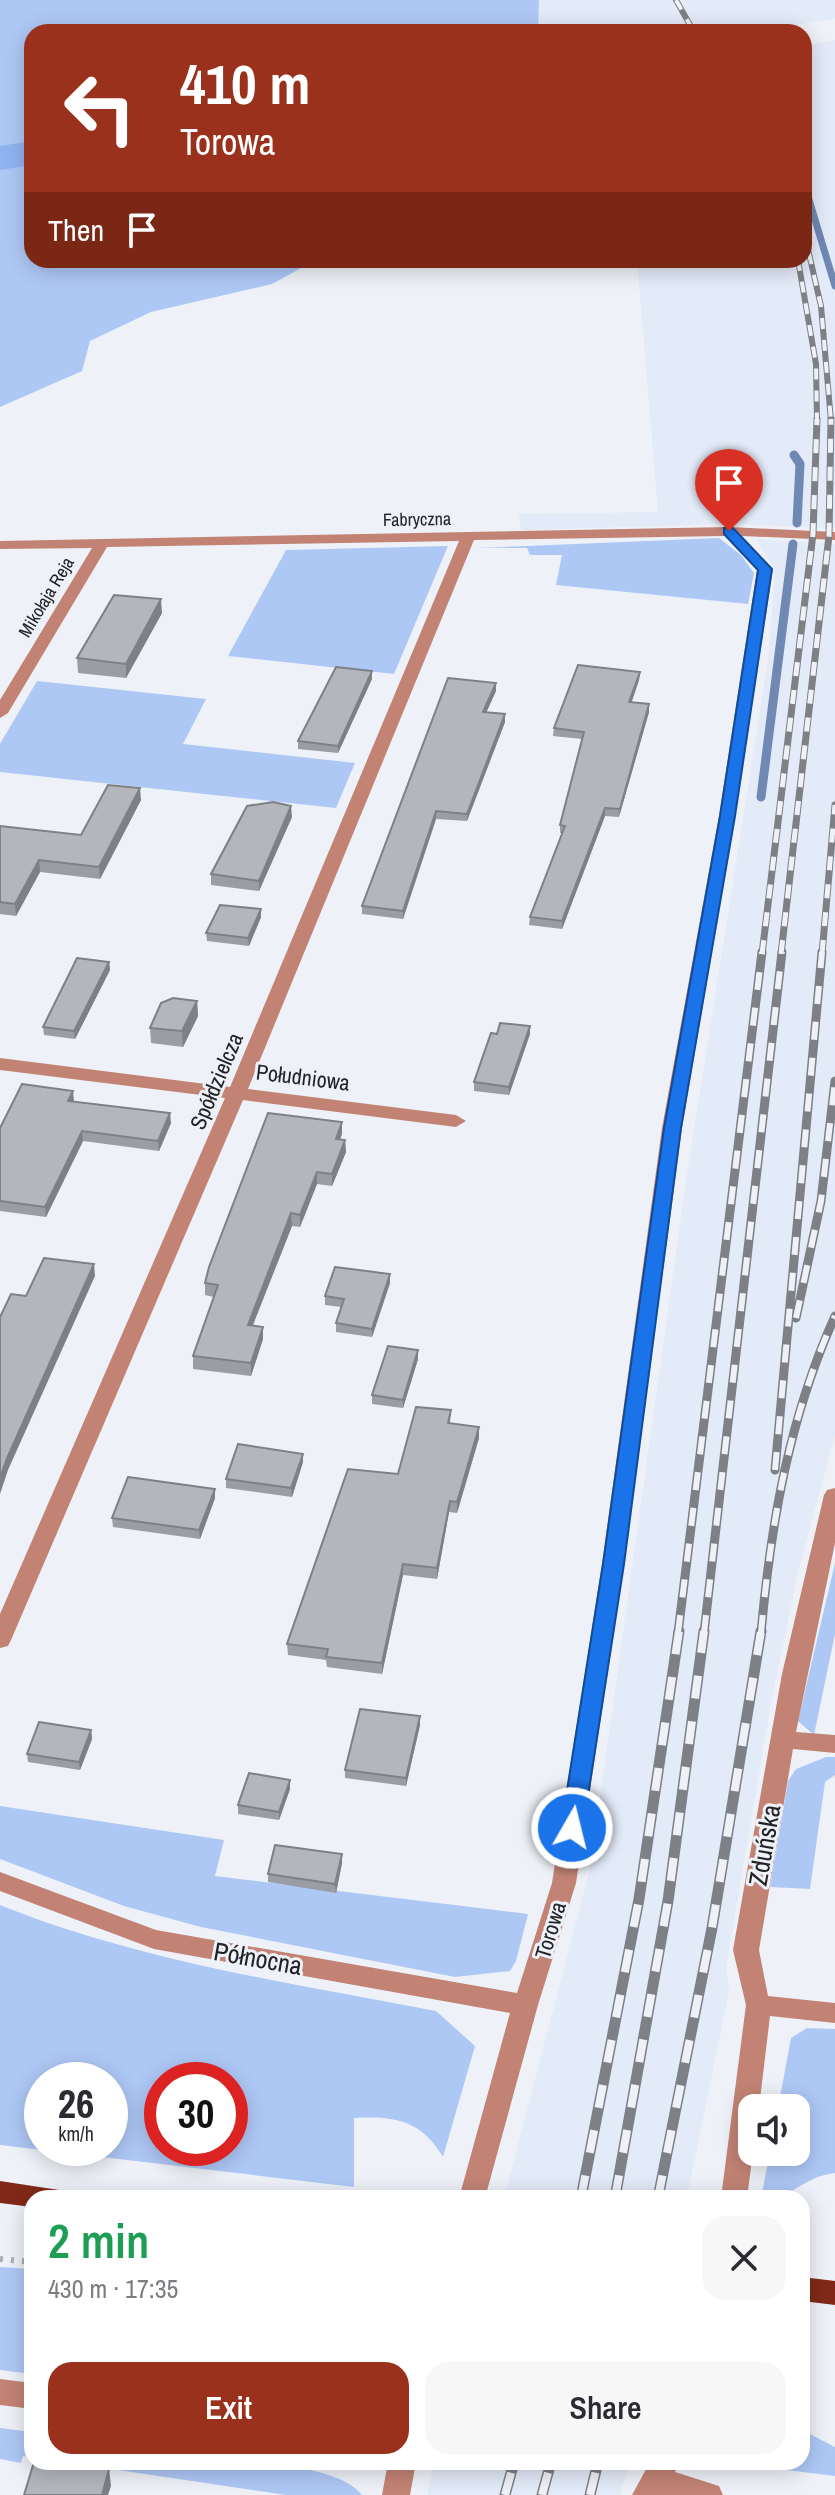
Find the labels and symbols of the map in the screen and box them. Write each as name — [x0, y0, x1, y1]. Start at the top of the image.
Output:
pin — [695, 449, 763, 531]
street label: Fabryczna — [383, 506, 451, 532]
street label: Mikołaja Reja — [12, 552, 80, 642]
street label: Spółdzielcza — [182, 1028, 250, 1134]
street label: Południowa — [254, 1056, 352, 1098]
position arrow — [530, 1786, 614, 1870]
street label: Zduńska — [740, 1802, 788, 1888]
street label: Torowa — [527, 1898, 573, 1962]
street label: Północna — [211, 1933, 305, 1983]
speed limit sign: 30 — [144, 2062, 248, 2166]

